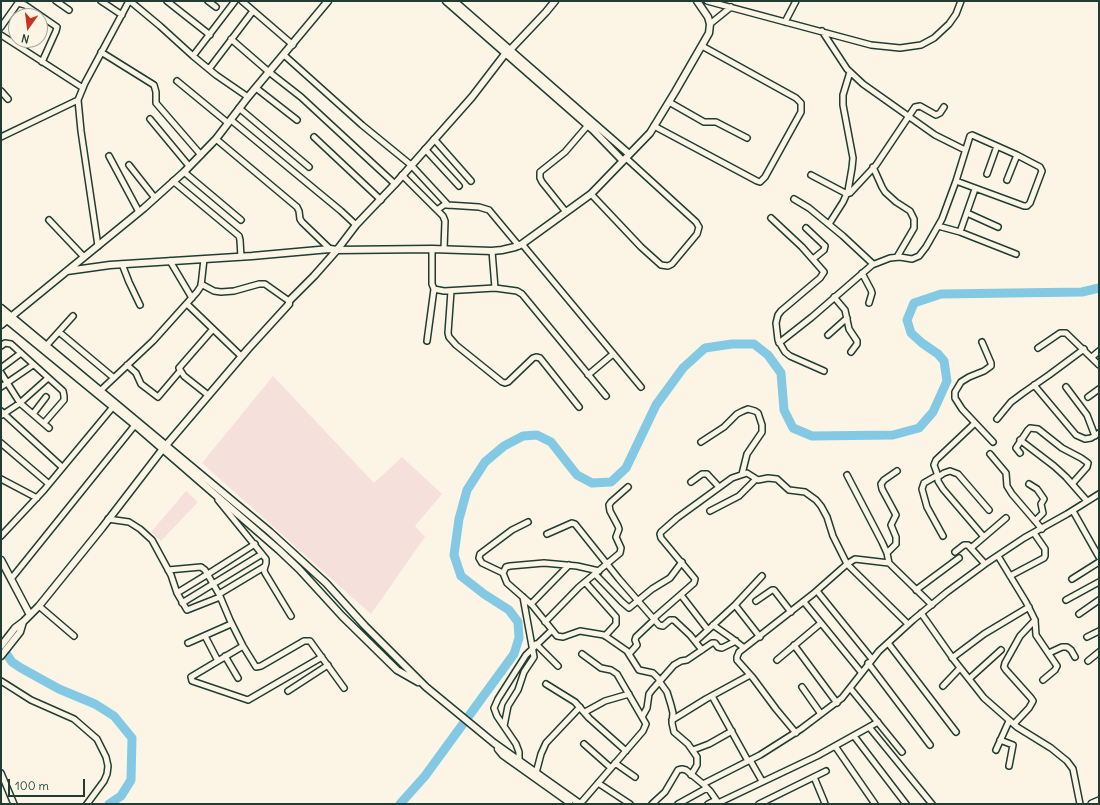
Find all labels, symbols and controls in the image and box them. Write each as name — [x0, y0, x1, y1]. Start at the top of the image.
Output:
north arrow — [8, 8, 48, 48]
text: N — [20, 31, 31, 46]
scale bar — [10, 771, 87, 797]
text: 100 m — [15, 778, 49, 793]

